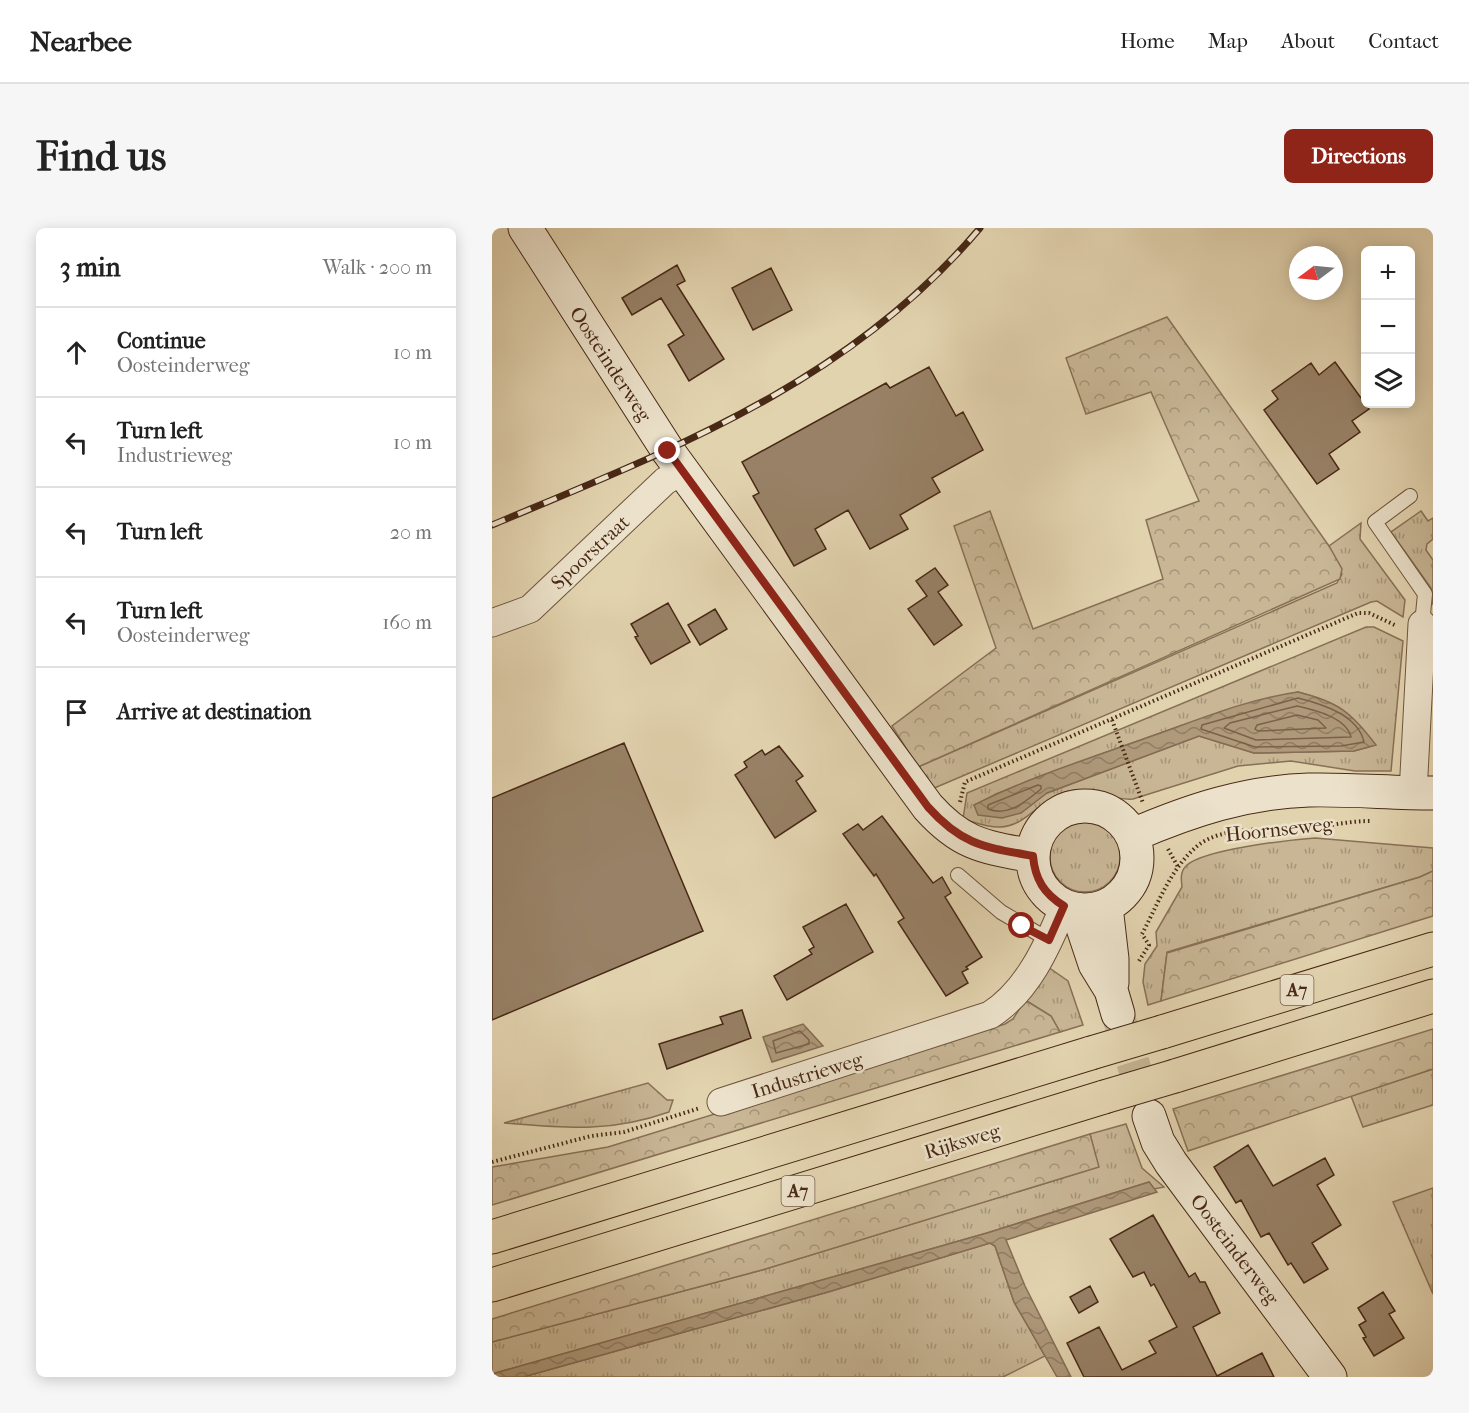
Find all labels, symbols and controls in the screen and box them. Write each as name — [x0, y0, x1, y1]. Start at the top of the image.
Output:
text: Nearbee — [30, 25, 132, 58]
text: Home — [1120, 29, 1175, 53]
text: Map — [1208, 29, 1248, 53]
text: About — [1281, 29, 1335, 53]
text: Contact — [1368, 29, 1439, 53]
button: Directions — [1284, 129, 1433, 183]
text: Find us — [36, 132, 166, 181]
north arrow — [1289, 246, 1343, 300]
map controls — [1361, 246, 1415, 408]
button: + — [1361, 246, 1415, 300]
text: 3 min — [60, 252, 121, 283]
text: Walk · 200 m — [323, 256, 432, 279]
button: − — [1361, 300, 1415, 354]
street label: Oosteinderweg — [565, 303, 656, 426]
text: Continue — [117, 328, 206, 354]
icon: ahead — [60, 336, 93, 369]
text: 10 m — [393, 341, 432, 364]
text: Oosteinderweg — [117, 354, 249, 377]
button: layers — [1361, 354, 1415, 408]
text: Turn left — [117, 418, 203, 444]
icon: left — [60, 426, 93, 459]
text: 10 m — [393, 431, 432, 454]
route end — [654, 437, 680, 463]
text: Industrieweg — [117, 444, 232, 467]
street label: Spoorstraat — [546, 510, 634, 594]
icon: left — [60, 516, 93, 549]
text: Turn left — [117, 519, 203, 545]
text: 20 m — [390, 521, 432, 544]
text: Turn left — [117, 598, 203, 624]
icon: left — [60, 606, 93, 639]
text: 160 m — [382, 611, 432, 634]
text: Oosteinderweg — [117, 624, 249, 647]
icon: arrive — [60, 696, 93, 729]
text: Arrive at destination — [117, 699, 311, 725]
street label: Hoornseweg — [1224, 812, 1334, 847]
route start — [1008, 912, 1034, 938]
road number: A7 — [1280, 975, 1314, 1005]
street label: Industrieweg — [749, 1048, 866, 1103]
street label: Rijksweg — [921, 1119, 1003, 1164]
road number: A7 — [782, 1176, 814, 1206]
street label: Oosteinderweg — [1186, 1190, 1284, 1309]

